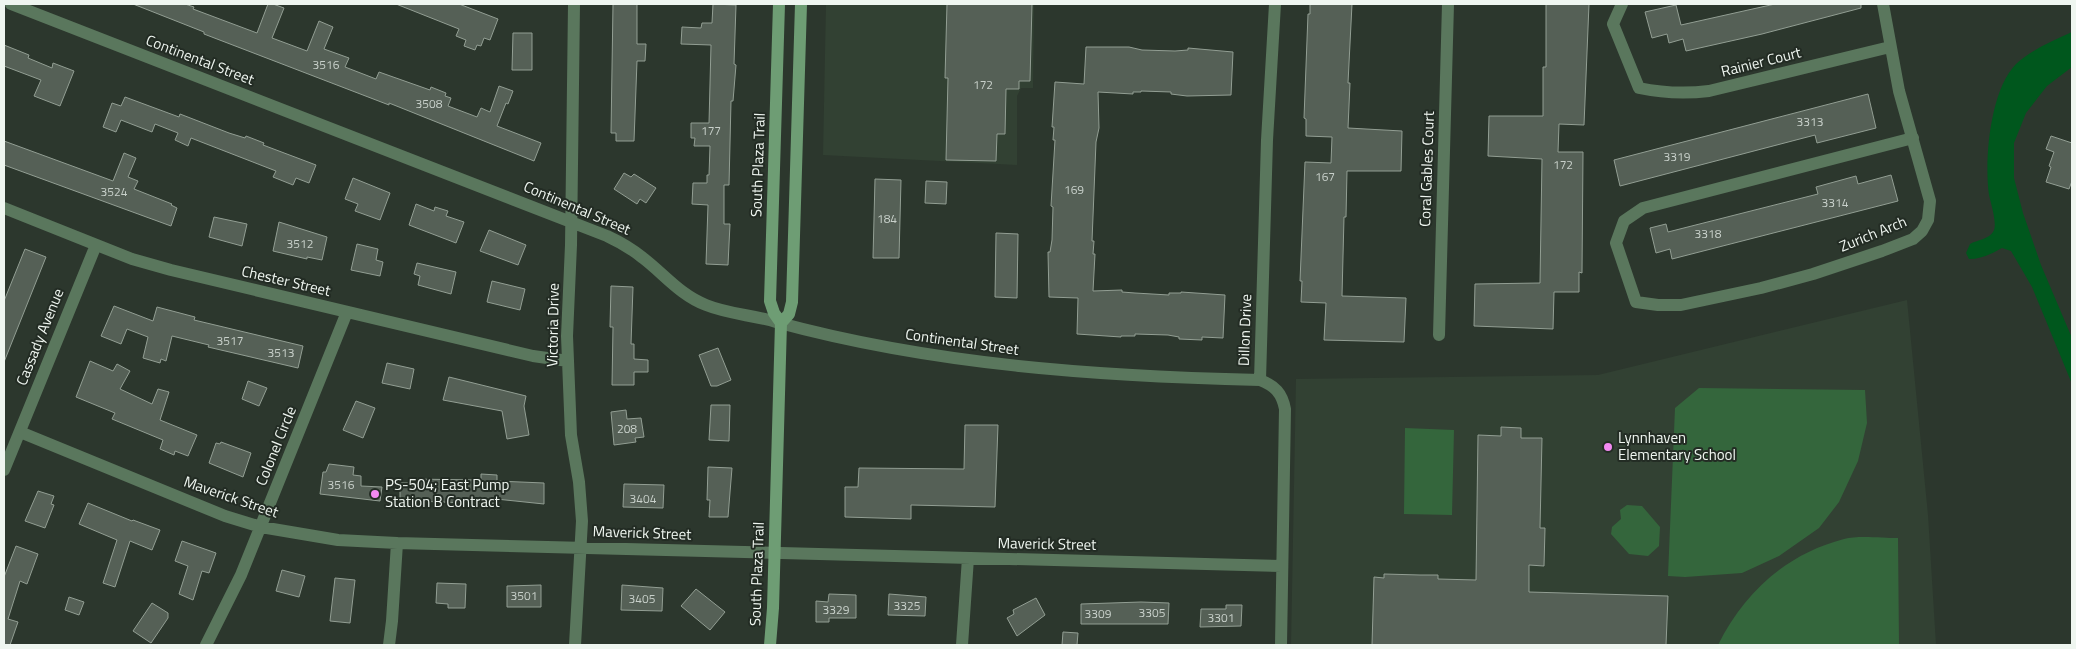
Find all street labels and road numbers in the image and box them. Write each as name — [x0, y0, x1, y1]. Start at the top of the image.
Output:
street label: Continental Street — [143, 28, 258, 91]
street label: Rainier Court — [1718, 40, 1804, 83]
street label: Coral Gables Court — [1413, 110, 1440, 227]
street label: South Plaza Trail — [744, 113, 771, 217]
street label: Continental Street — [520, 175, 635, 241]
street label: Zurich Arch — [1836, 210, 1910, 257]
street label: Chester Street — [239, 259, 334, 302]
street label: Victoria Drive — [540, 283, 565, 367]
street label: Cassady Avenue — [10, 285, 69, 389]
street label: Dillon Drive — [1232, 294, 1257, 366]
street label: Continental Street — [904, 322, 1021, 361]
street label: Colonel Circle — [249, 403, 302, 489]
street label: Maverick Street — [181, 470, 282, 524]
street label: Maverick Street — [592, 519, 693, 546]
street label: South Plaza Trail — [743, 522, 770, 626]
street label: Maverick Street — [997, 531, 1097, 556]

